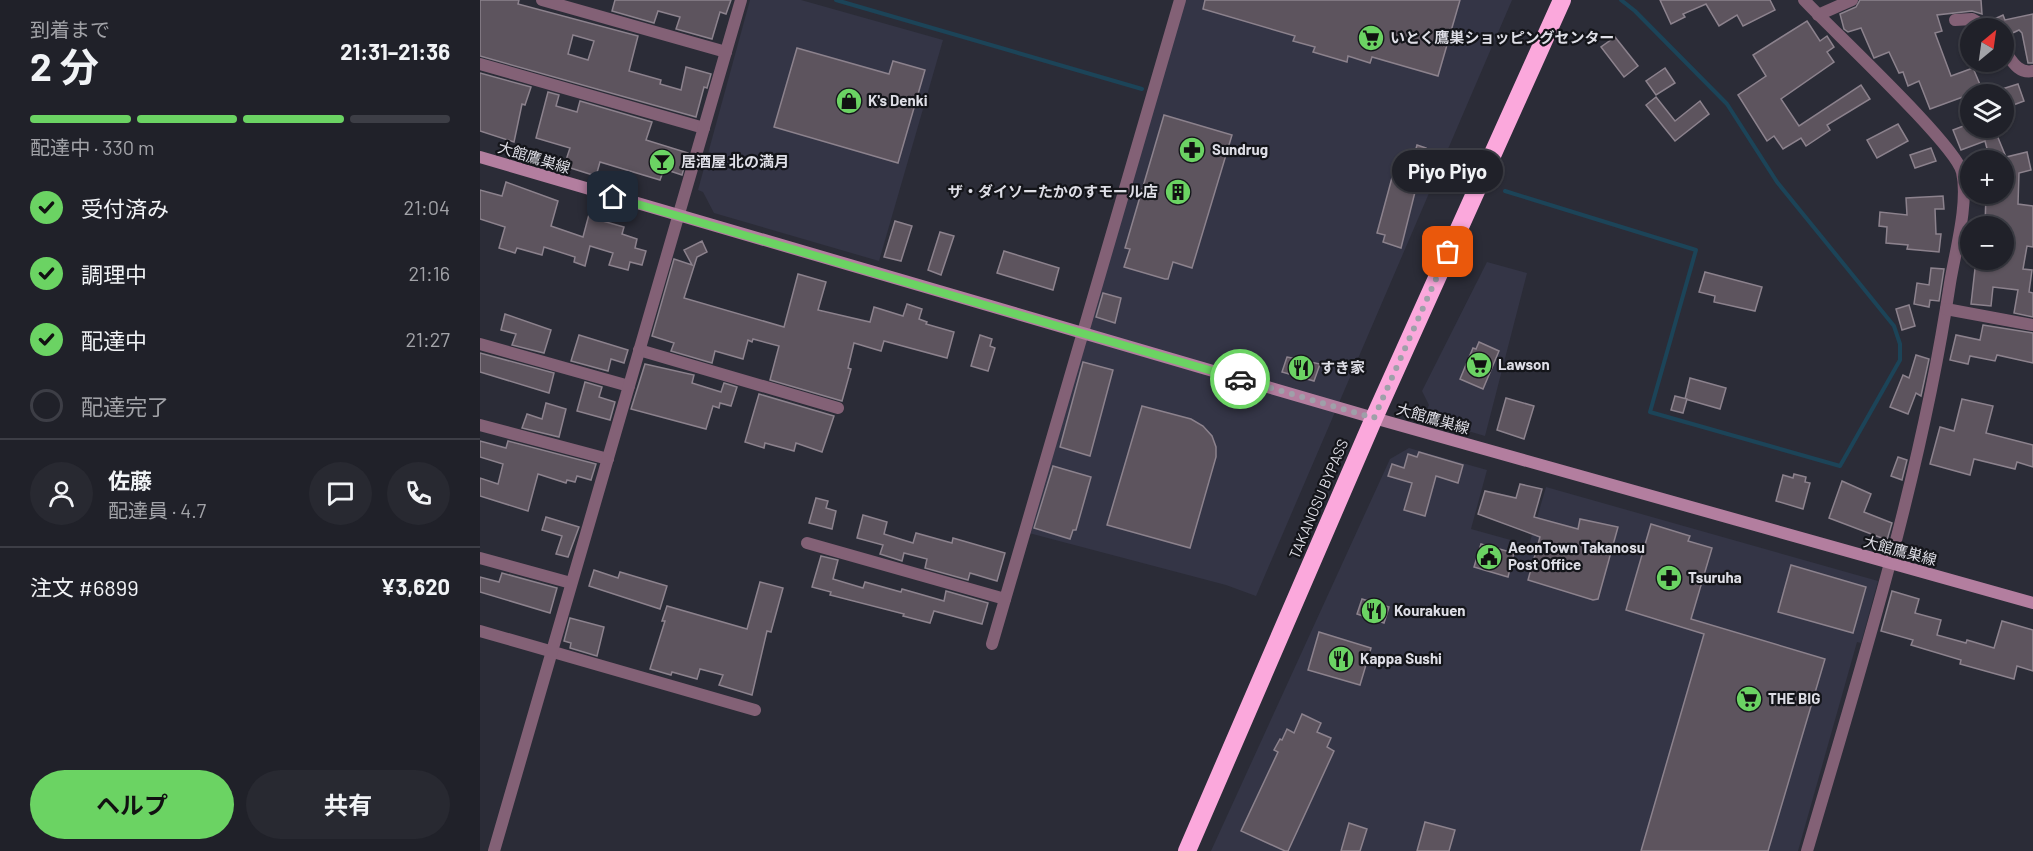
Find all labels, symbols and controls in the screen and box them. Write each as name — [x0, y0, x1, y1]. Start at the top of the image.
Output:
text: 到着まで — [30, 17, 110, 41]
north arrow — [1960, 18, 2014, 72]
map controls — [1960, 18, 2014, 270]
supermarket icon: いとく鷹巣ショッピングセンター — [1356, 23, 1386, 53]
place label: いとく鷹巣ショッピングセンター — [1390, 28, 1615, 46]
text: 21:31–21:36 — [340, 38, 450, 64]
text: 2 分 — [30, 42, 99, 89]
button: layers — [1960, 84, 2014, 138]
shop icon: K's Denki — [834, 86, 864, 116]
place label: K's Denki — [868, 91, 928, 109]
text: 配達中 · 330 m — [30, 135, 155, 159]
pharmacy icon: Sundrug — [1177, 135, 1207, 165]
street label: 大館鷹巣線 — [496, 137, 573, 177]
place label: Sundrug — [1212, 140, 1268, 158]
bar icon: 居酒屋 北の満月 — [647, 147, 677, 177]
callout: Piyo Piyo — [1392, 150, 1504, 192]
button: + — [1960, 150, 2014, 204]
place label: 居酒屋 北の満月 — [681, 152, 789, 170]
text: Piyo Piyo — [1408, 159, 1487, 183]
pin — [587, 171, 638, 222]
building icon: ザ・ダイソーたかのすモール店 — [1163, 177, 1193, 207]
icon: home — [596, 180, 629, 213]
place label: ザ・ダイソーたかのすモール店 — [948, 182, 1158, 200]
icon: check — [30, 191, 63, 224]
text: 受付済み — [81, 195, 169, 221]
text: 21:04 — [403, 195, 450, 219]
button: − — [1960, 216, 2014, 270]
pin — [1422, 226, 1473, 277]
icon: bag — [1431, 235, 1464, 268]
icon: check — [30, 257, 63, 290]
text: 調理中 — [81, 261, 147, 287]
text: 21:16 — [408, 261, 450, 285]
icon: check — [30, 323, 63, 356]
text: 配達中 — [81, 327, 147, 353]
text: 21:27 — [406, 327, 450, 351]
courier — [1210, 349, 1270, 409]
supermarket icon: Lawson — [1464, 350, 1494, 380]
restaurant icon: すき家 — [1286, 353, 1316, 383]
place label: Lawson — [1498, 355, 1550, 373]
place label: すき家 — [1320, 358, 1365, 376]
icon: car — [1224, 363, 1257, 396]
text: 配達完了 — [81, 393, 169, 419]
street label: 大館鷹巣線 — [1395, 399, 1472, 437]
street label: TAKANOSU BYPASS — [1285, 436, 1351, 561]
button: person — [30, 462, 93, 525]
button: chat — [309, 462, 372, 525]
button: phone — [387, 462, 450, 525]
text: 佐藤 — [108, 467, 152, 493]
text: 配達員 · 4.7 — [108, 498, 206, 522]
street label: 大館鷹巣線 — [1862, 532, 1939, 568]
place label: AeonTown Takanosu Post Office — [1508, 538, 1645, 573]
public building icon: AeonTown Takanosu Post Office — [1474, 542, 1504, 572]
pharmacy icon: Tsuruha — [1654, 563, 1684, 593]
place label: Tsuruha — [1688, 568, 1742, 586]
text: ¥3,620 — [381, 573, 450, 599]
text: 注文 #6899 — [30, 574, 139, 600]
restaurant icon: Kourakuen — [1359, 596, 1389, 626]
place label: Kourakuen — [1394, 601, 1466, 619]
restaurant icon: Kappa Sushi — [1326, 644, 1356, 674]
place label: Kappa Sushi — [1360, 649, 1442, 667]
supermarket icon: THE BIG — [1734, 684, 1764, 714]
place label: THE BIG — [1768, 689, 1820, 707]
button: ヘルプ — [30, 770, 234, 839]
button: 共有 — [246, 770, 450, 839]

